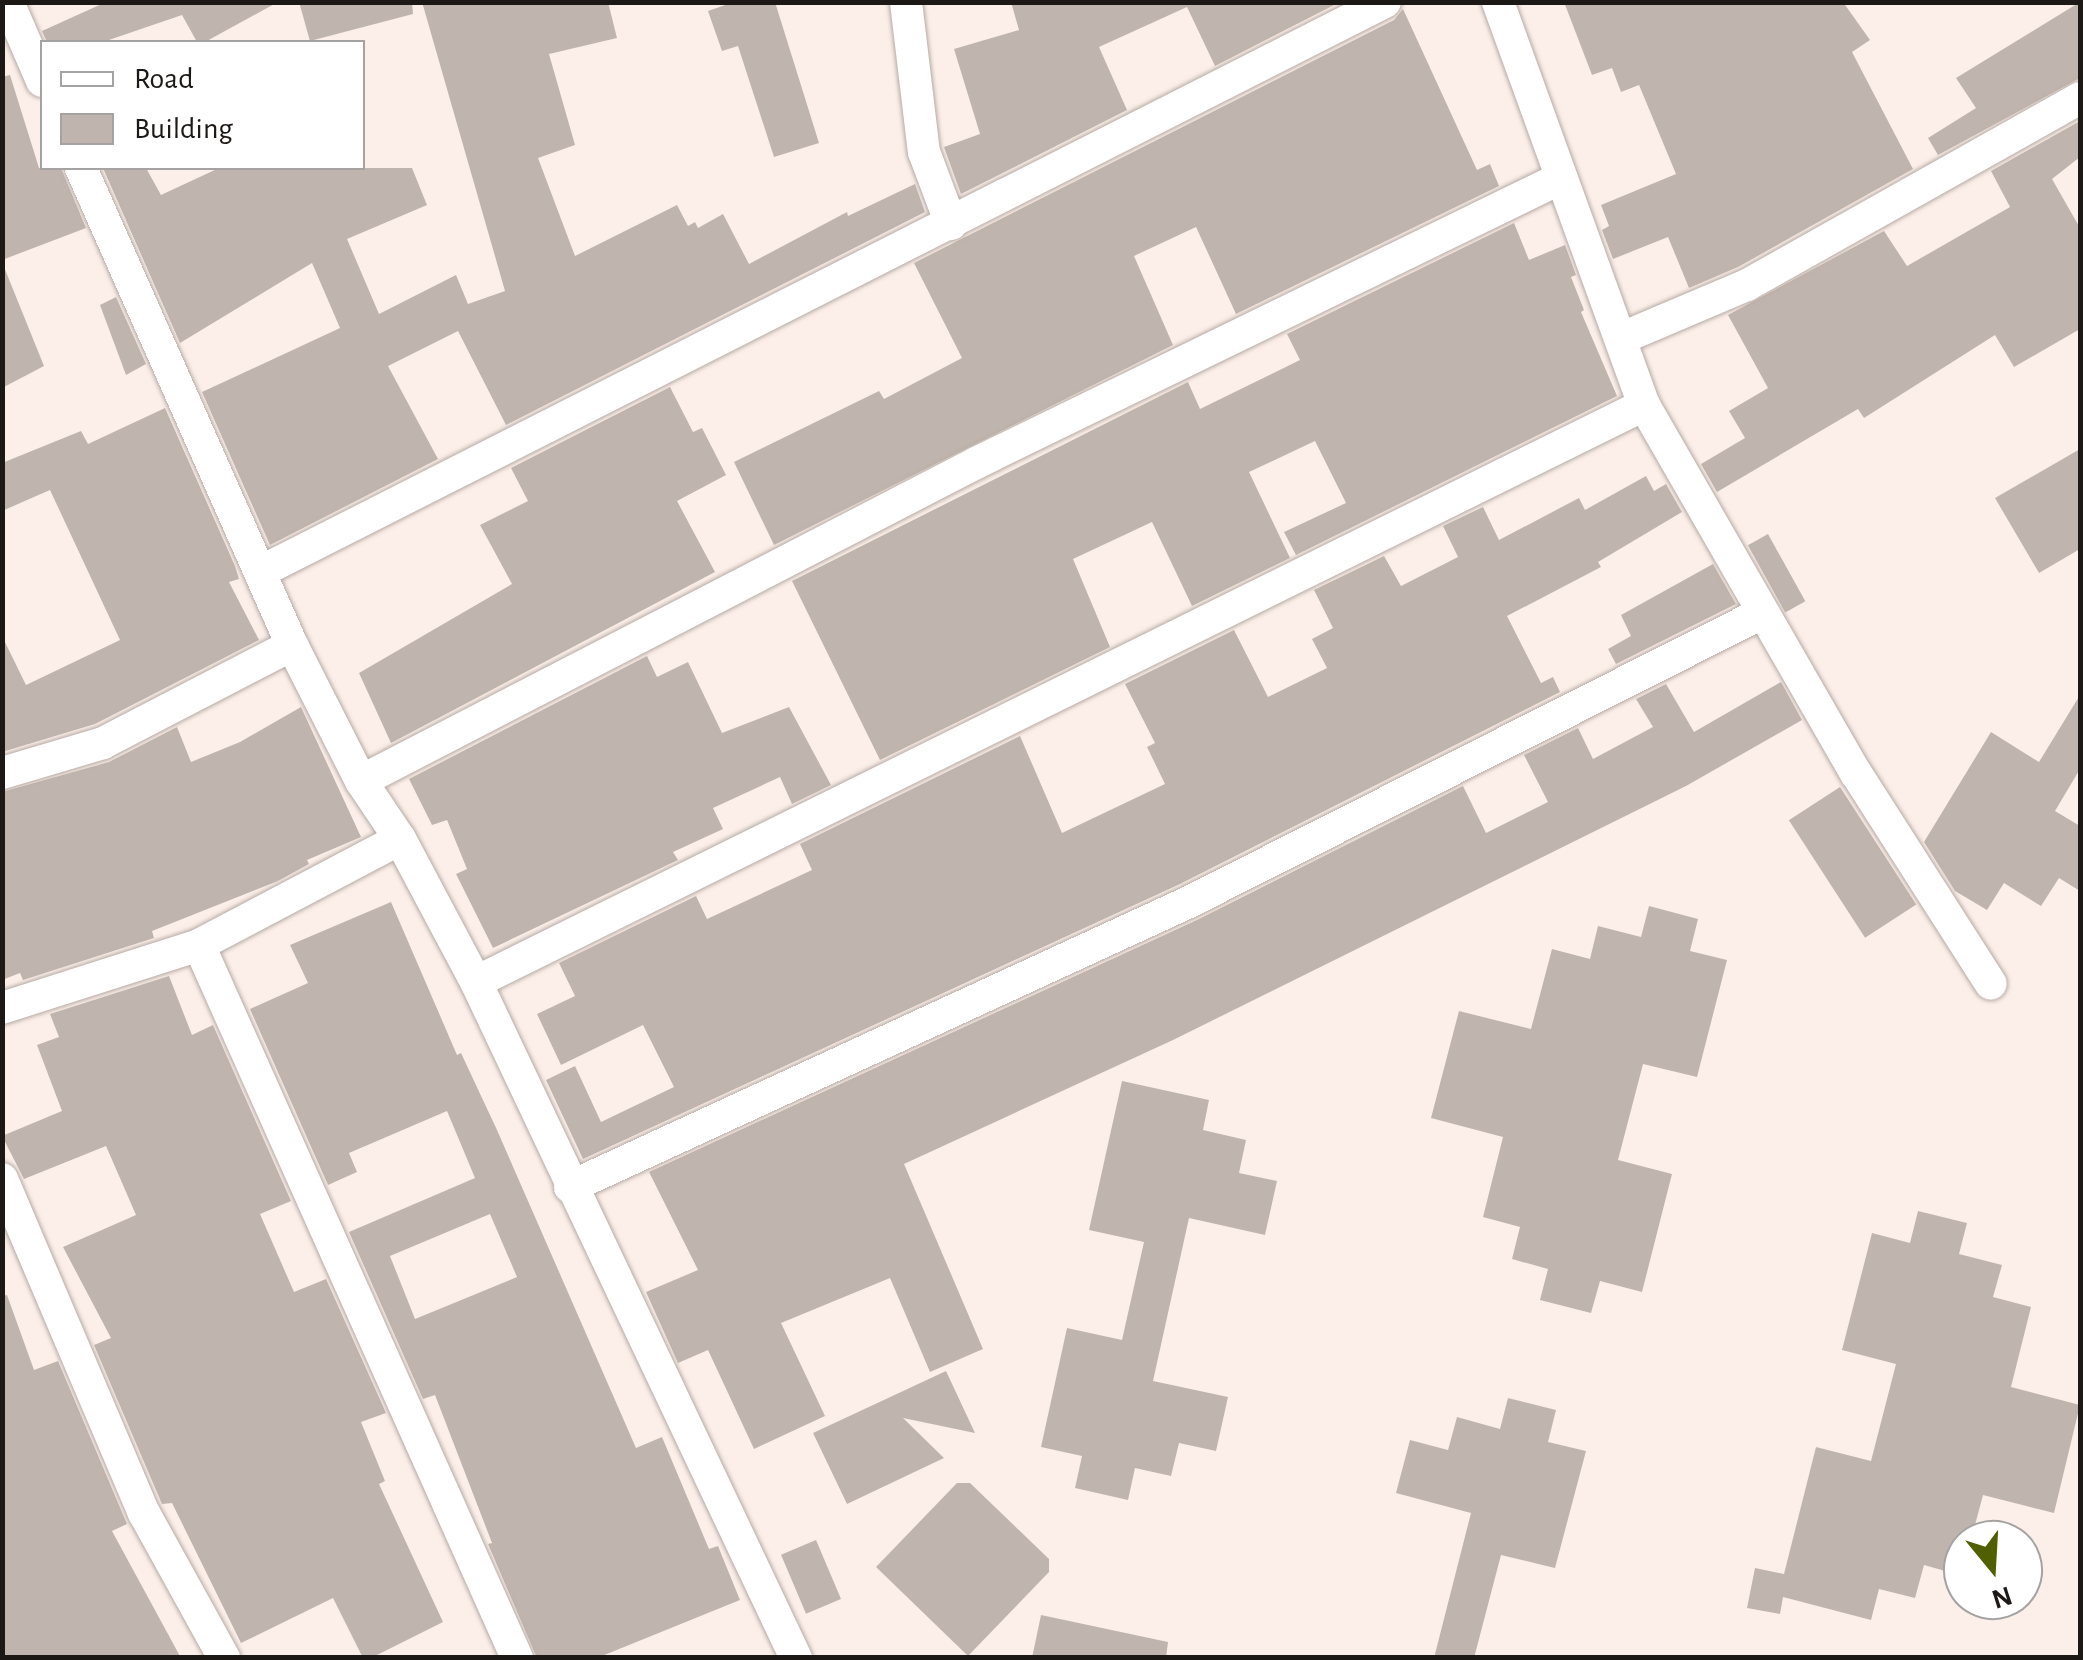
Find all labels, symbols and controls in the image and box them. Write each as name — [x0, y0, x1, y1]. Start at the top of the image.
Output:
legend — [40, 40, 365, 170]
text: Road — [134, 64, 194, 94]
text: Building — [134, 114, 233, 144]
north arrow — [1943, 1520, 2043, 1620]
text: N — [1988, 1580, 2015, 1613]

